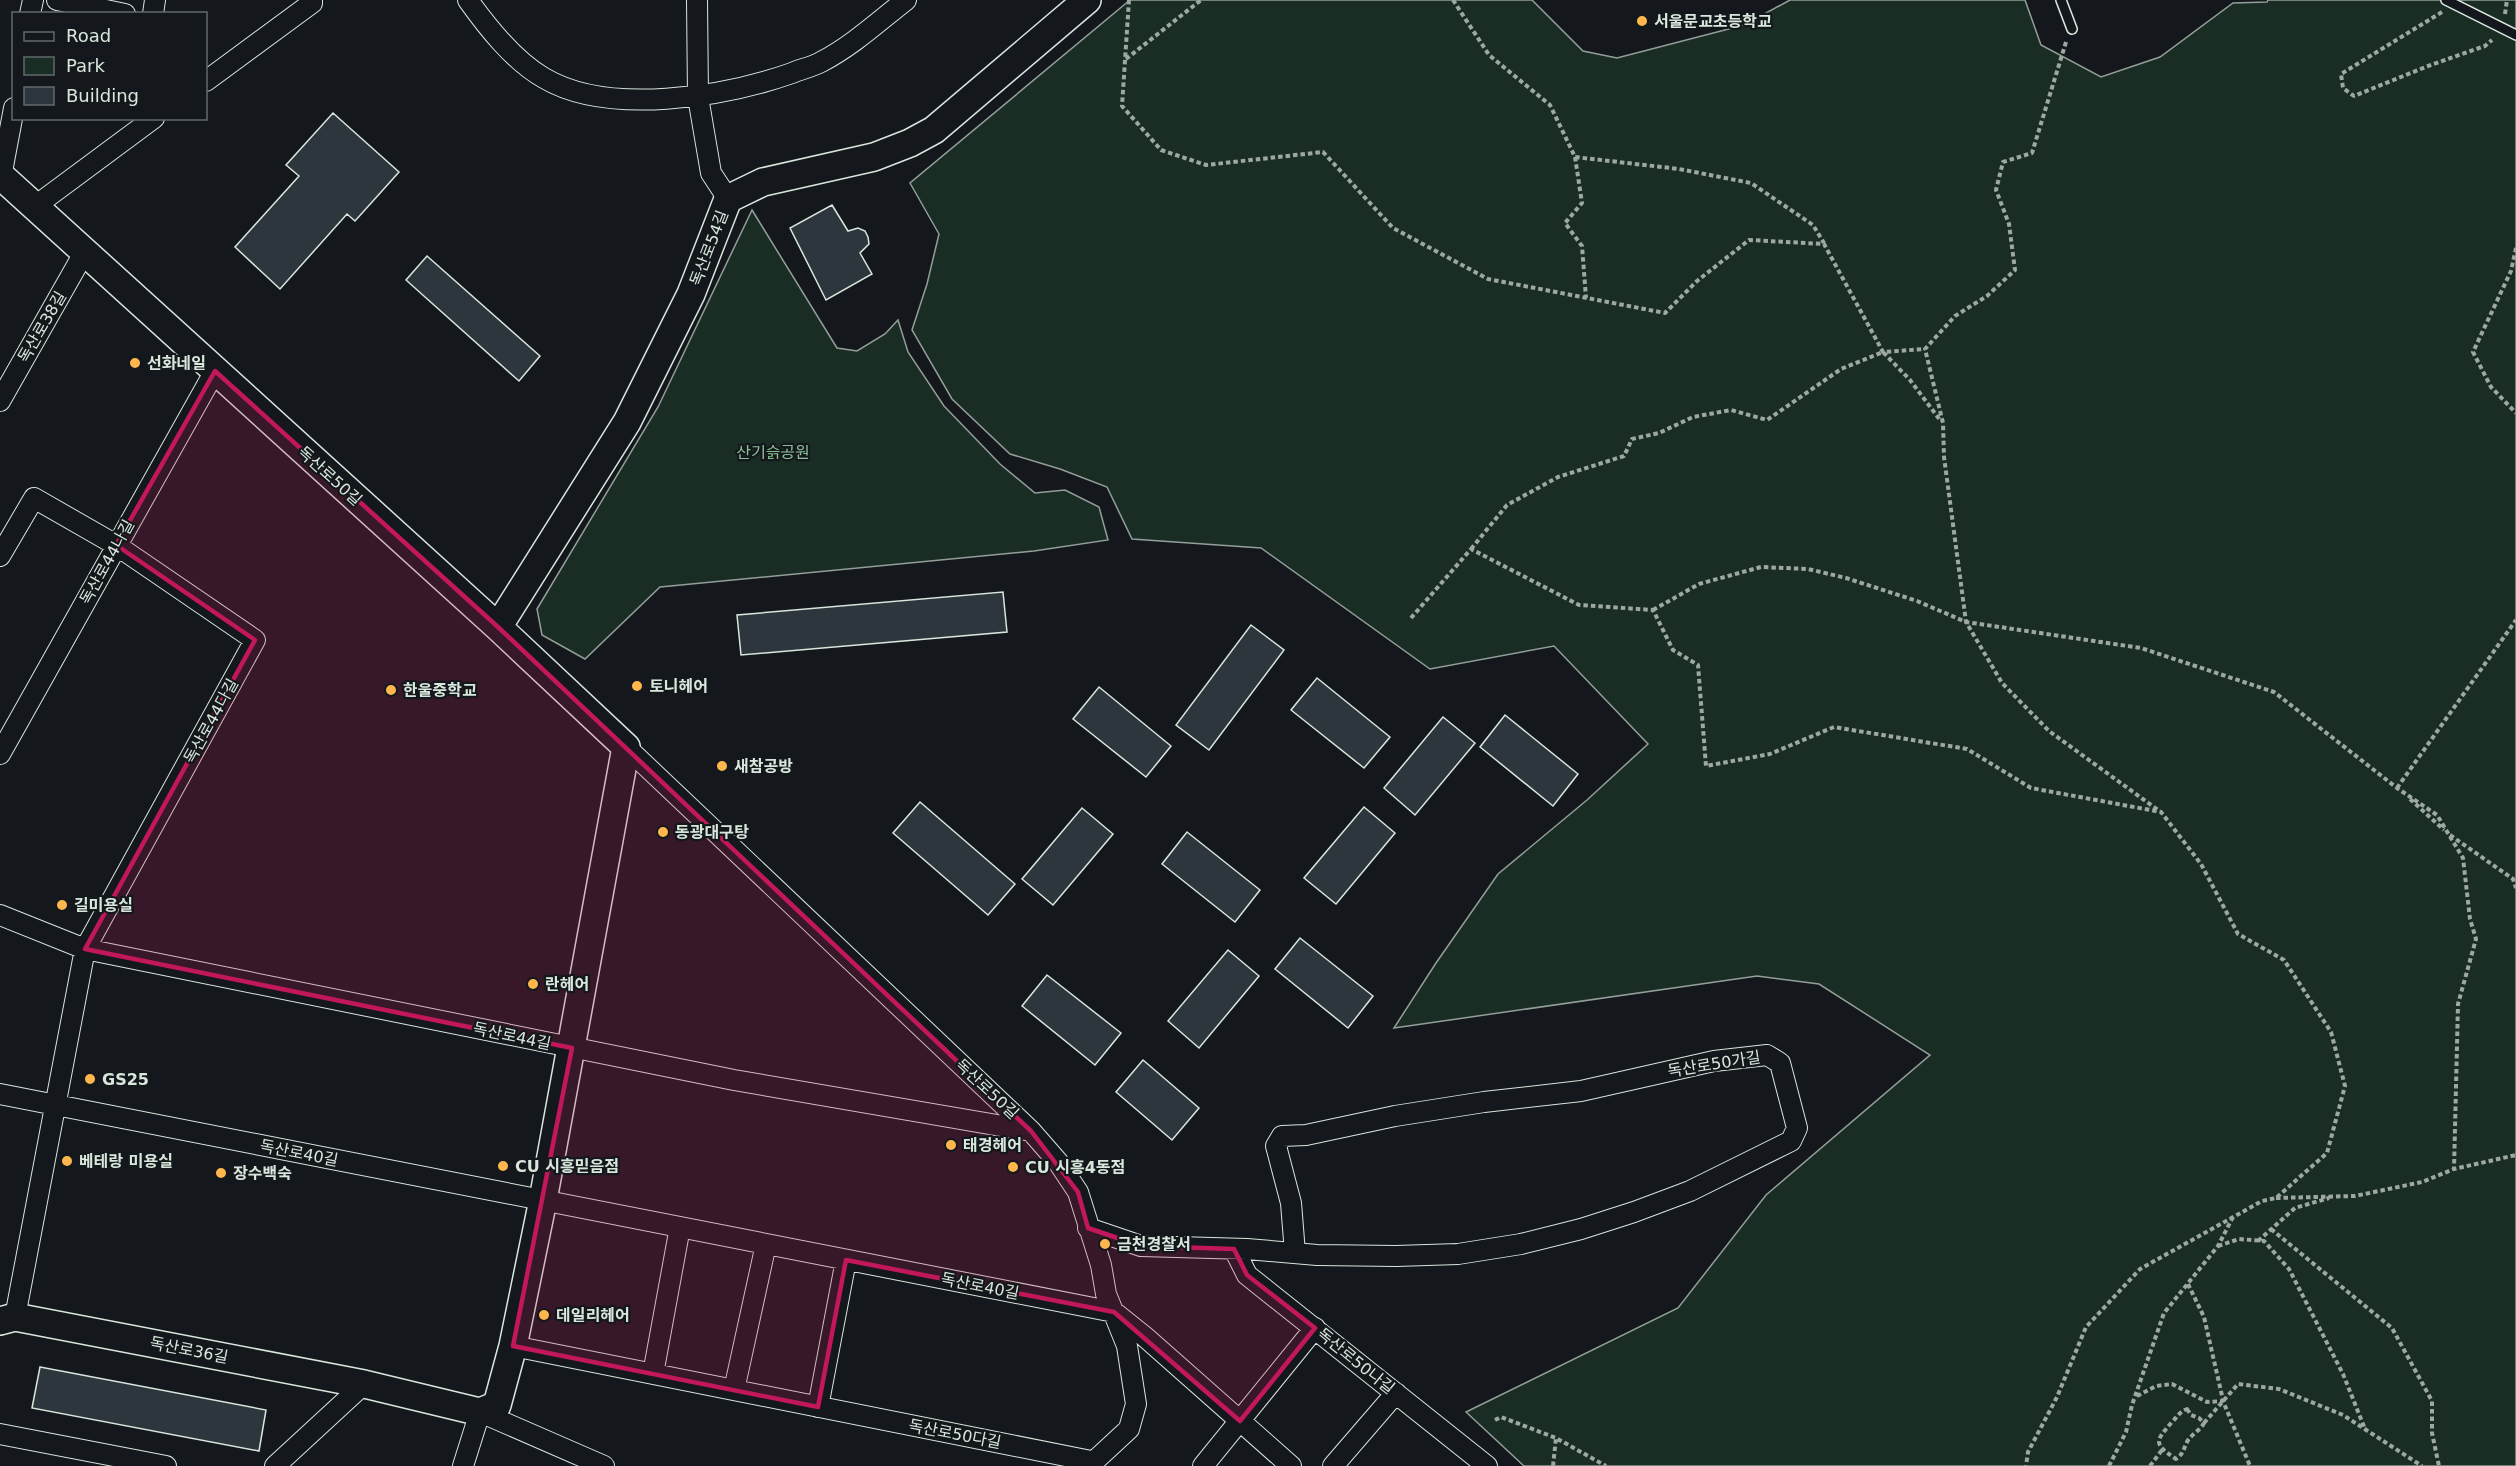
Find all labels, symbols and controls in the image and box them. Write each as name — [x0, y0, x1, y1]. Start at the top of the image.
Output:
legend — [12, 12, 207, 120]
place label: 서울문교초등학교 — [1654, 12, 1772, 31]
marker: 서울문교초등학교 — [1635, 14, 1649, 28]
text: Road — [66, 25, 111, 46]
text: Park — [66, 55, 105, 76]
text: Building — [66, 85, 139, 106]
street label: 독산로54길 — [686, 208, 732, 288]
street label: 독산로38길 — [14, 288, 70, 366]
place label: 선화네일 — [147, 354, 206, 373]
marker: 선화네일 — [128, 356, 142, 370]
street label: 독산로50길 — [294, 442, 366, 510]
park label: 산기슭공원 — [736, 443, 810, 462]
street label: 독산로44나길 — [76, 516, 138, 608]
street label: 독산로44다길 — [180, 675, 242, 767]
place label: 토니헤어 — [649, 677, 708, 696]
marker: 토니헤어 — [630, 679, 644, 693]
place label: 한울중학교 — [403, 681, 477, 700]
marker: 한울중학교 — [384, 683, 398, 697]
place label: 새참공방 — [734, 757, 793, 776]
marker: 새참공방 — [715, 759, 729, 773]
place label: 동광대구탕 — [675, 823, 749, 842]
marker: 동광대구탕 — [656, 825, 670, 839]
place label: 길미용실 — [74, 896, 133, 915]
marker: 길미용실 — [55, 898, 69, 912]
place label: 란헤어 — [545, 975, 589, 994]
marker: 란헤어 — [526, 977, 540, 991]
street label: 독산로44길 — [471, 1018, 553, 1054]
street label: 독산로50가길 — [1666, 1047, 1762, 1081]
street label: 독산로50길 — [952, 1055, 1022, 1123]
place label: GS25 — [102, 1070, 149, 1089]
marker: GS25 — [83, 1072, 97, 1086]
street label: 독산로40길 — [258, 1136, 340, 1170]
place label: 태경헤어 — [963, 1136, 1022, 1155]
marker: 태경헤어 — [944, 1138, 958, 1152]
place label: 베테랑 미용실 — [79, 1152, 173, 1171]
marker: 베테랑 미용실 — [60, 1154, 74, 1168]
place label: CU 시흥믿음점 — [515, 1157, 619, 1176]
place label: CU 시흥4동점 — [1025, 1158, 1125, 1177]
marker: CU 시흥믿음점 — [496, 1159, 510, 1173]
marker: CU 시흥4동점 — [1006, 1160, 1020, 1174]
place label: 장수백숙 — [233, 1164, 292, 1183]
marker: 장수백숙 — [214, 1166, 228, 1180]
place label: 금천경찰서 — [1117, 1235, 1191, 1254]
marker: 금천경찰서 — [1098, 1237, 1112, 1251]
street label: 독산로40길 — [939, 1269, 1021, 1303]
place label: 데일리헤어 — [556, 1306, 630, 1325]
marker: 데일리헤어 — [537, 1308, 551, 1322]
street label: 독산로50나길 — [1314, 1324, 1398, 1398]
street label: 독산로36길 — [148, 1333, 230, 1367]
street label: 독산로50다길 — [907, 1416, 1003, 1452]

